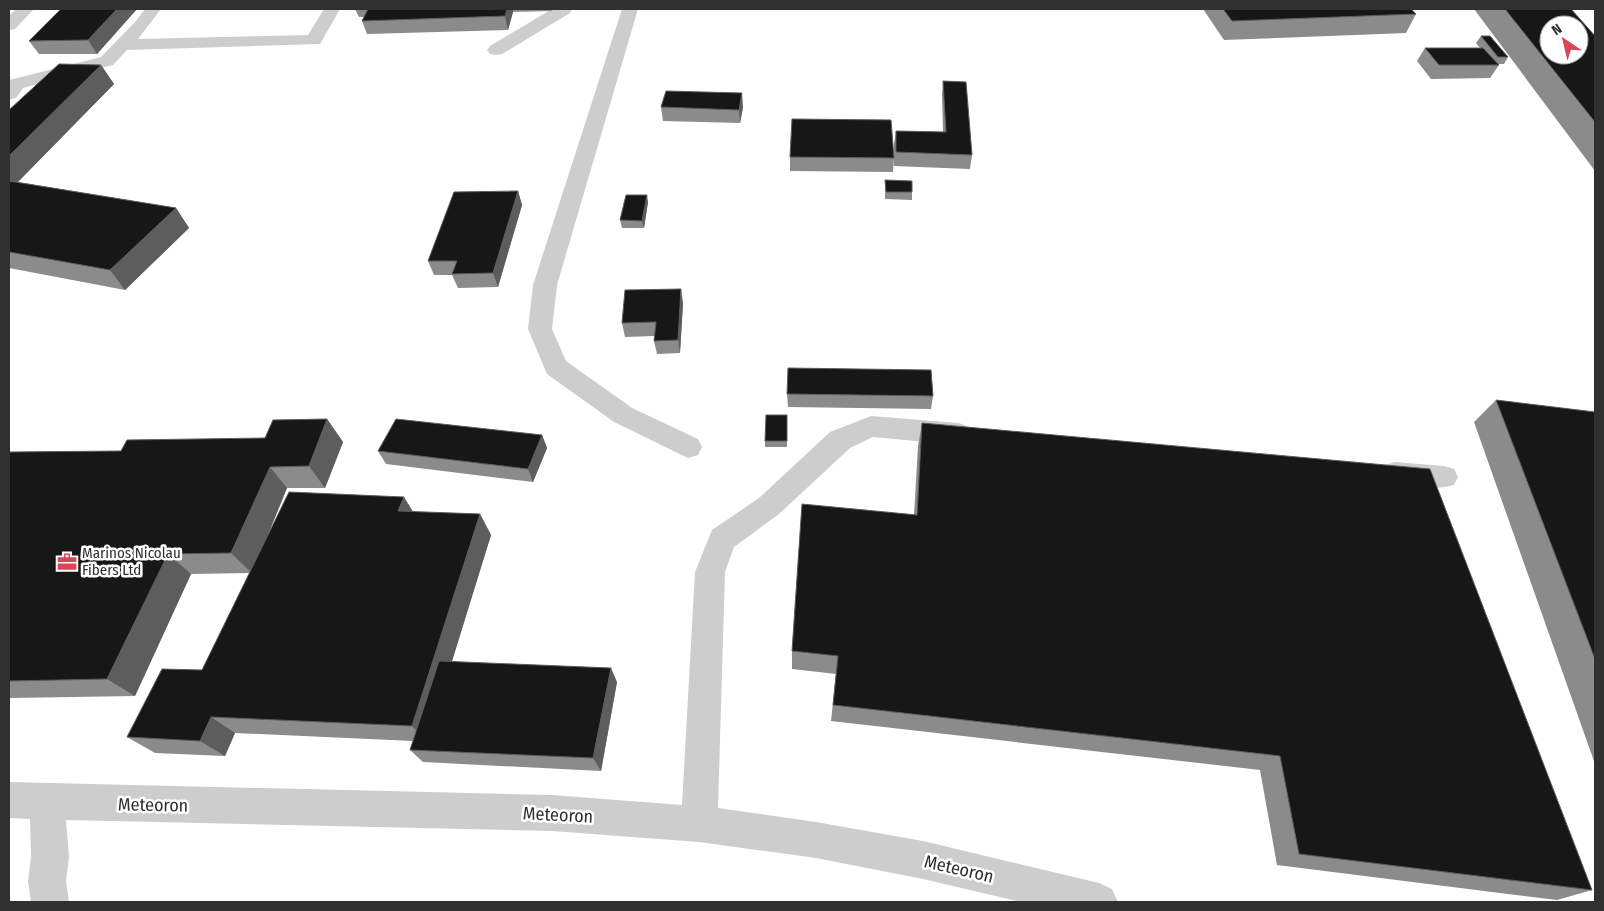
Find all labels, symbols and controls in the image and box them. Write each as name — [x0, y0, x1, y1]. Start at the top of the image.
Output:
north arrow — [1539, 15, 1589, 65]
text: N — [1549, 20, 1565, 39]
place label: Marinos Nicolau Fibers Ltd — [82, 544, 181, 579]
office icon: Marinos Nicolau Fibers Ltd — [56, 551, 78, 573]
street label: Meteoron — [118, 793, 188, 817]
street label: Meteoron — [522, 802, 594, 828]
street label: Meteoron — [922, 850, 996, 888]

